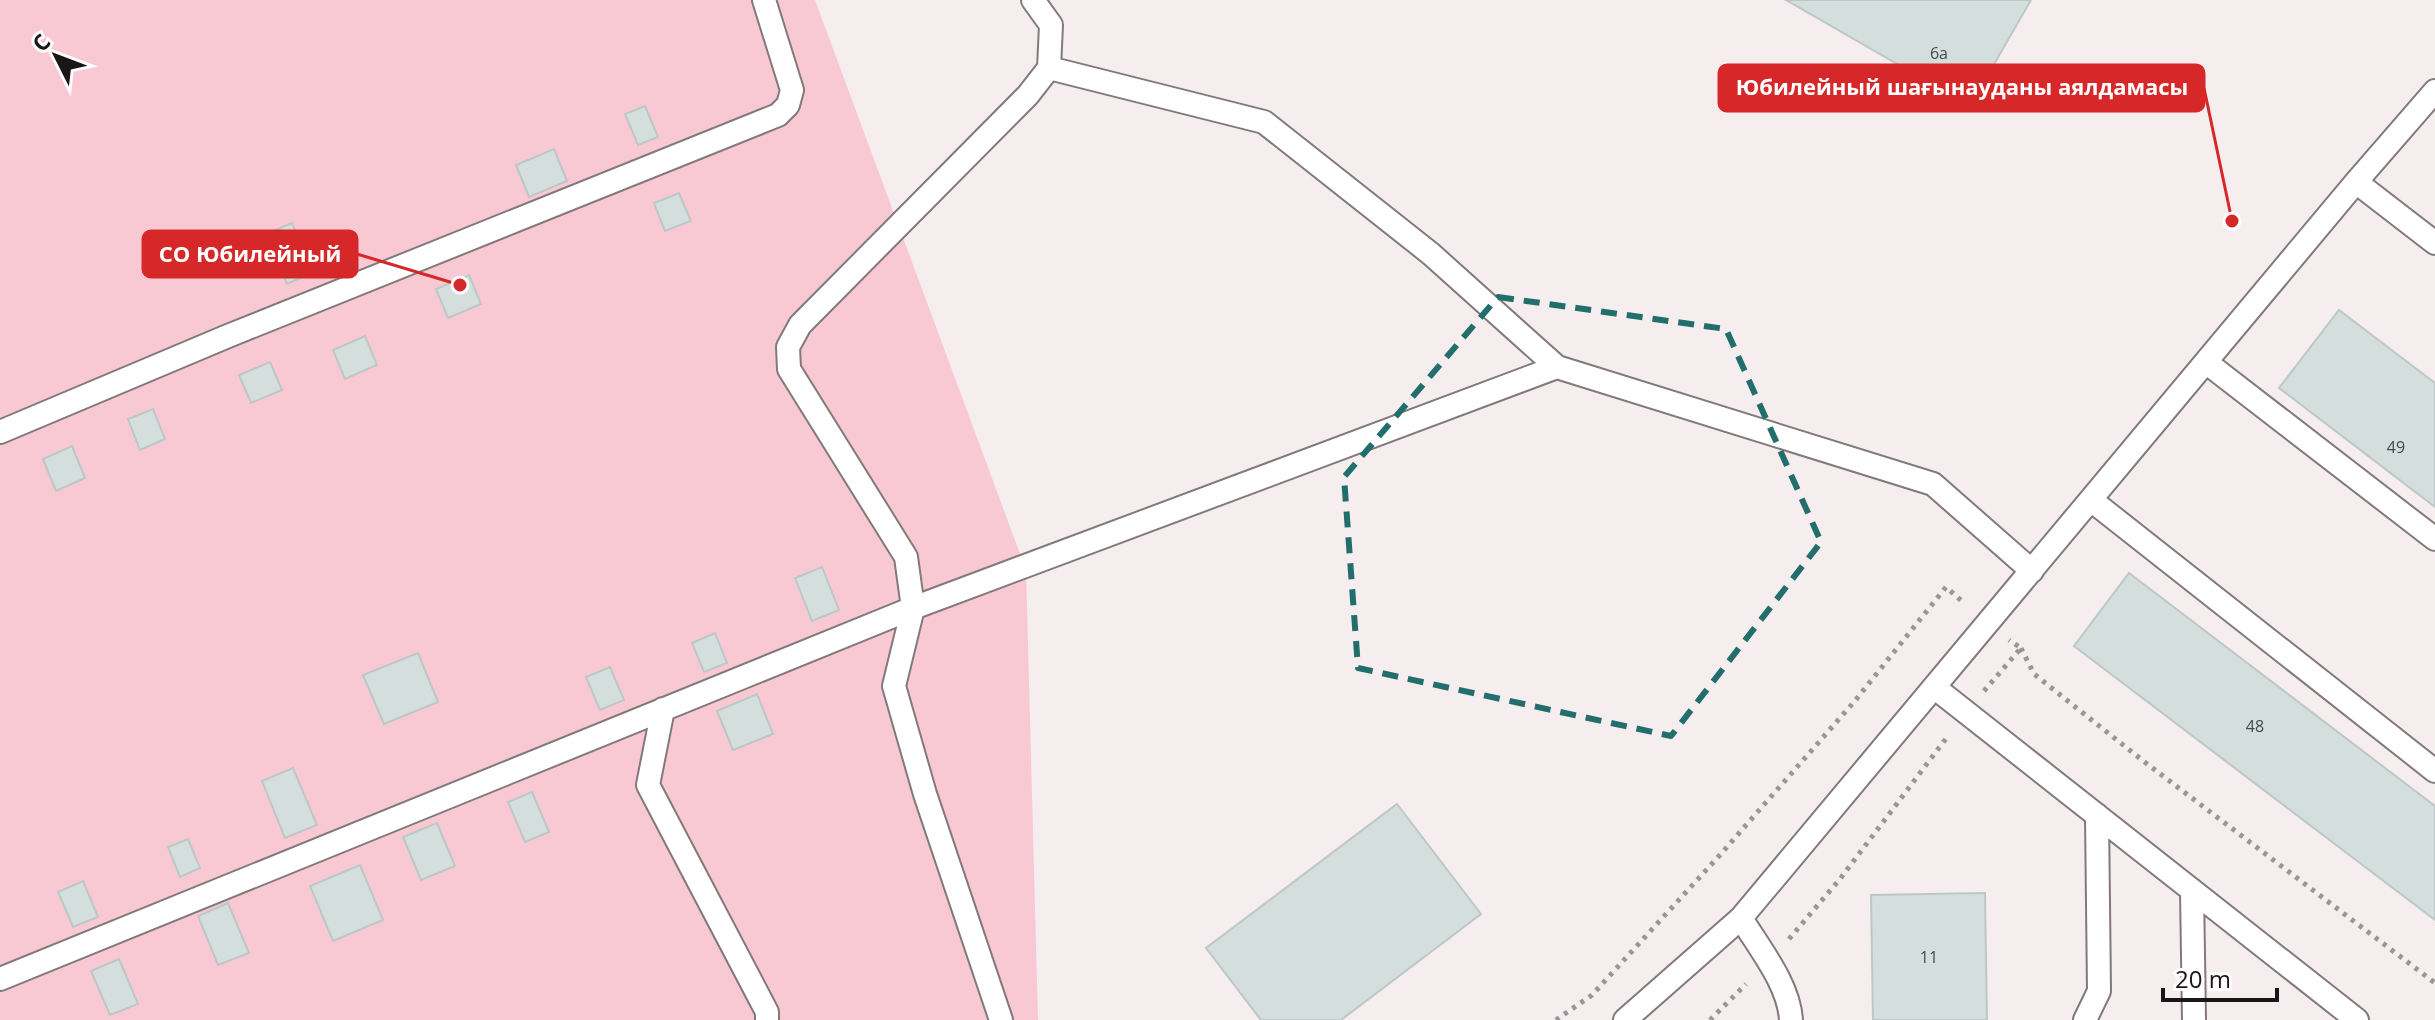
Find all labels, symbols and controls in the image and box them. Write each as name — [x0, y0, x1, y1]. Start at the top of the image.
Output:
north arrow — [16, 16, 96, 96]
text: С — [25, 27, 56, 57]
house number: 6а — [1930, 42, 1948, 64]
callout: Юбилейный шағынауданы аялдамасы — [1719, 65, 2204, 111]
text: Юбилейный шағынауданы аялдамасы — [1736, 71, 2188, 101]
callout: СО Юбилейный — [143, 231, 357, 277]
text: СО Юбилейный — [159, 238, 341, 268]
house number: 49 — [2387, 436, 2405, 458]
house number: 48 — [2246, 715, 2264, 737]
house number: 11 — [1920, 946, 1938, 968]
scale bar — [2163, 952, 2277, 1002]
text: 20 m — [2175, 962, 2231, 995]

